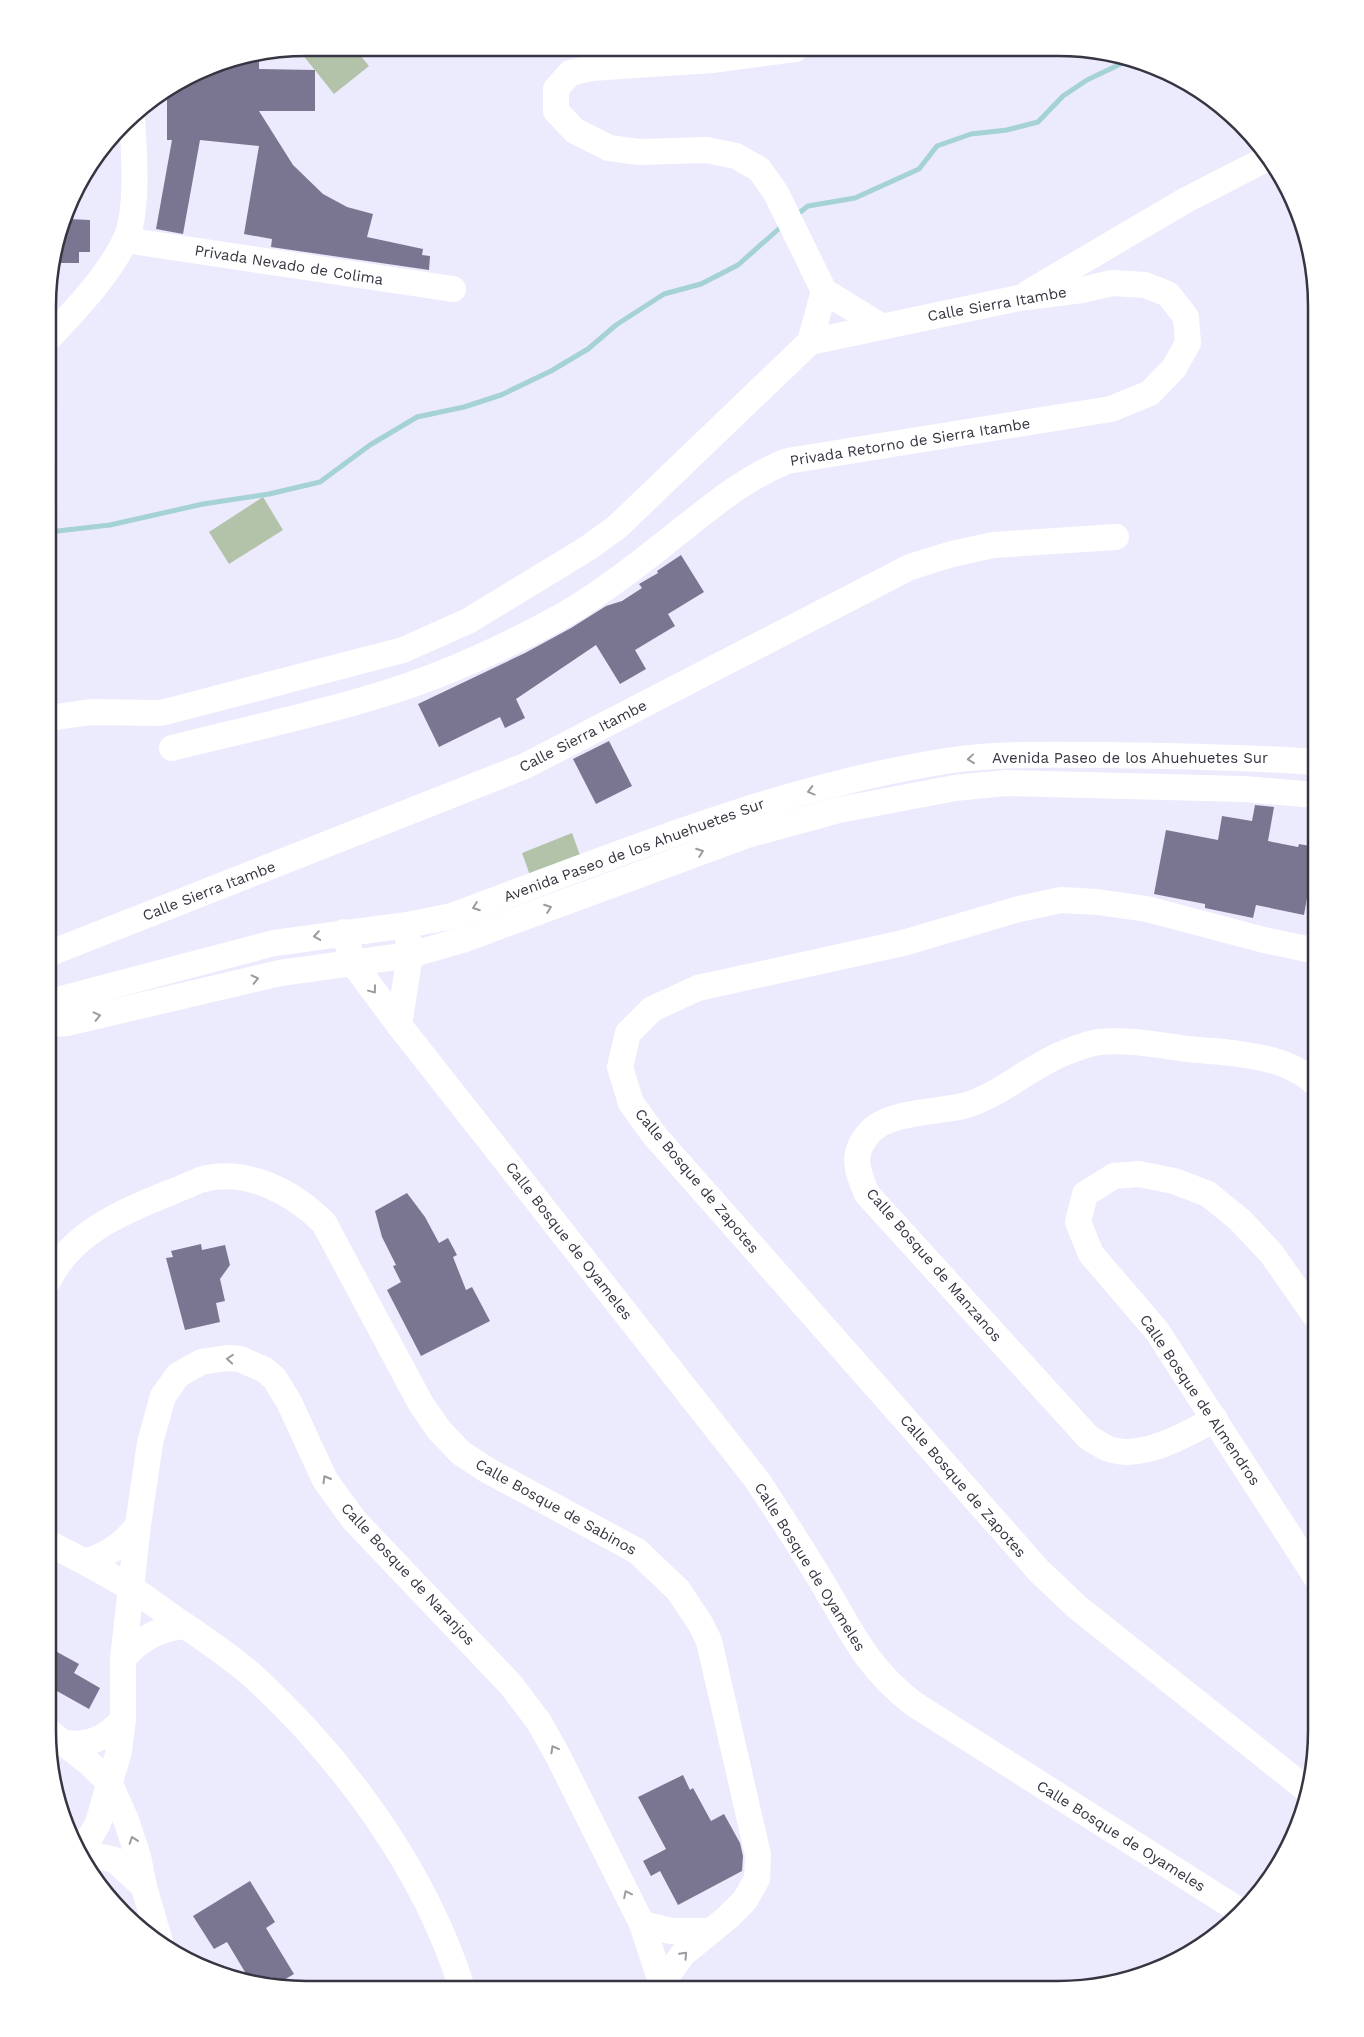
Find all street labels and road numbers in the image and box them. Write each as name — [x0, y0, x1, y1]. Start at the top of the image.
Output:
street label: Privada Nevado de Colima — [193, 241, 385, 289]
street label: Calle Sierra Itambe — [926, 283, 1068, 325]
street label: Privada Retorno de Sierra Itambe — [788, 414, 1032, 470]
street label: Calle Sierra Itambe — [516, 696, 650, 776]
street label: Avenida Paseo de los Ahuehuetes Sur — [992, 749, 1268, 767]
street label: Avenida Paseo de los Ahuehuetes Sur — [501, 794, 767, 906]
street label: Calle Sierra Itambe — [140, 857, 278, 925]
street label: Calle Bosque de Zapotes — [631, 1105, 763, 1257]
street label: Calle Bosque de Oyameles — [502, 1158, 636, 1324]
street label: Calle Bosque de Manzanos — [863, 1185, 1006, 1345]
street label: Calle Bosque de Almendros — [1136, 1311, 1264, 1489]
street label: Calle Bosque de Zapotes — [896, 1411, 1030, 1561]
street label: Calle Bosque de Sabinos — [472, 1455, 640, 1559]
street label: Calle Bosque de Oyameles — [751, 1479, 869, 1655]
street label: Calle Bosque de Naranjos — [337, 1499, 479, 1649]
street label: Calle Bosque de Oyameles — [1033, 1777, 1209, 1895]

